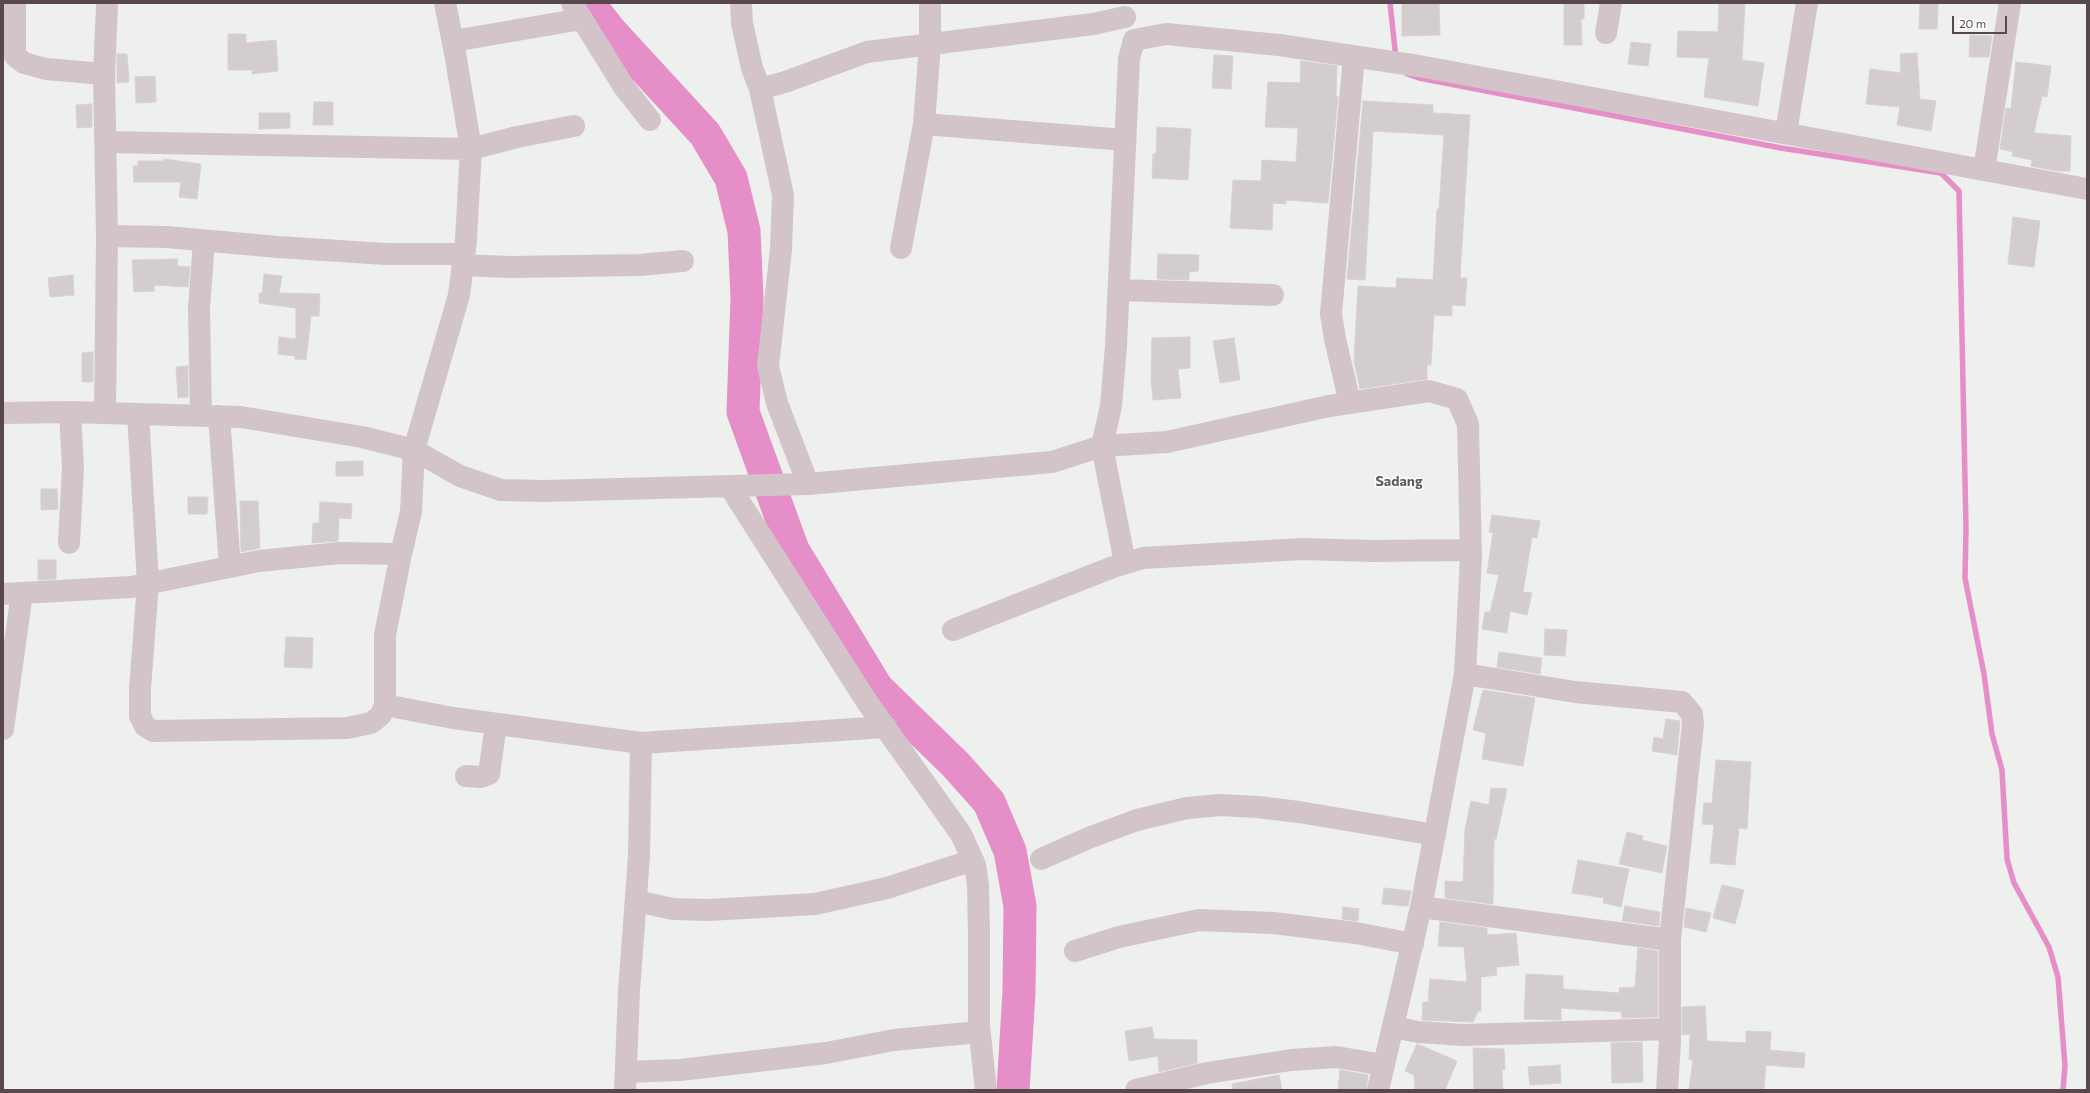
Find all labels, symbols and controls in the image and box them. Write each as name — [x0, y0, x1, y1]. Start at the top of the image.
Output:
scale bar — [1954, 8, 2009, 34]
text: 20 m — [1959, 16, 1986, 30]
district label: Sadang — [1375, 473, 1423, 489]

